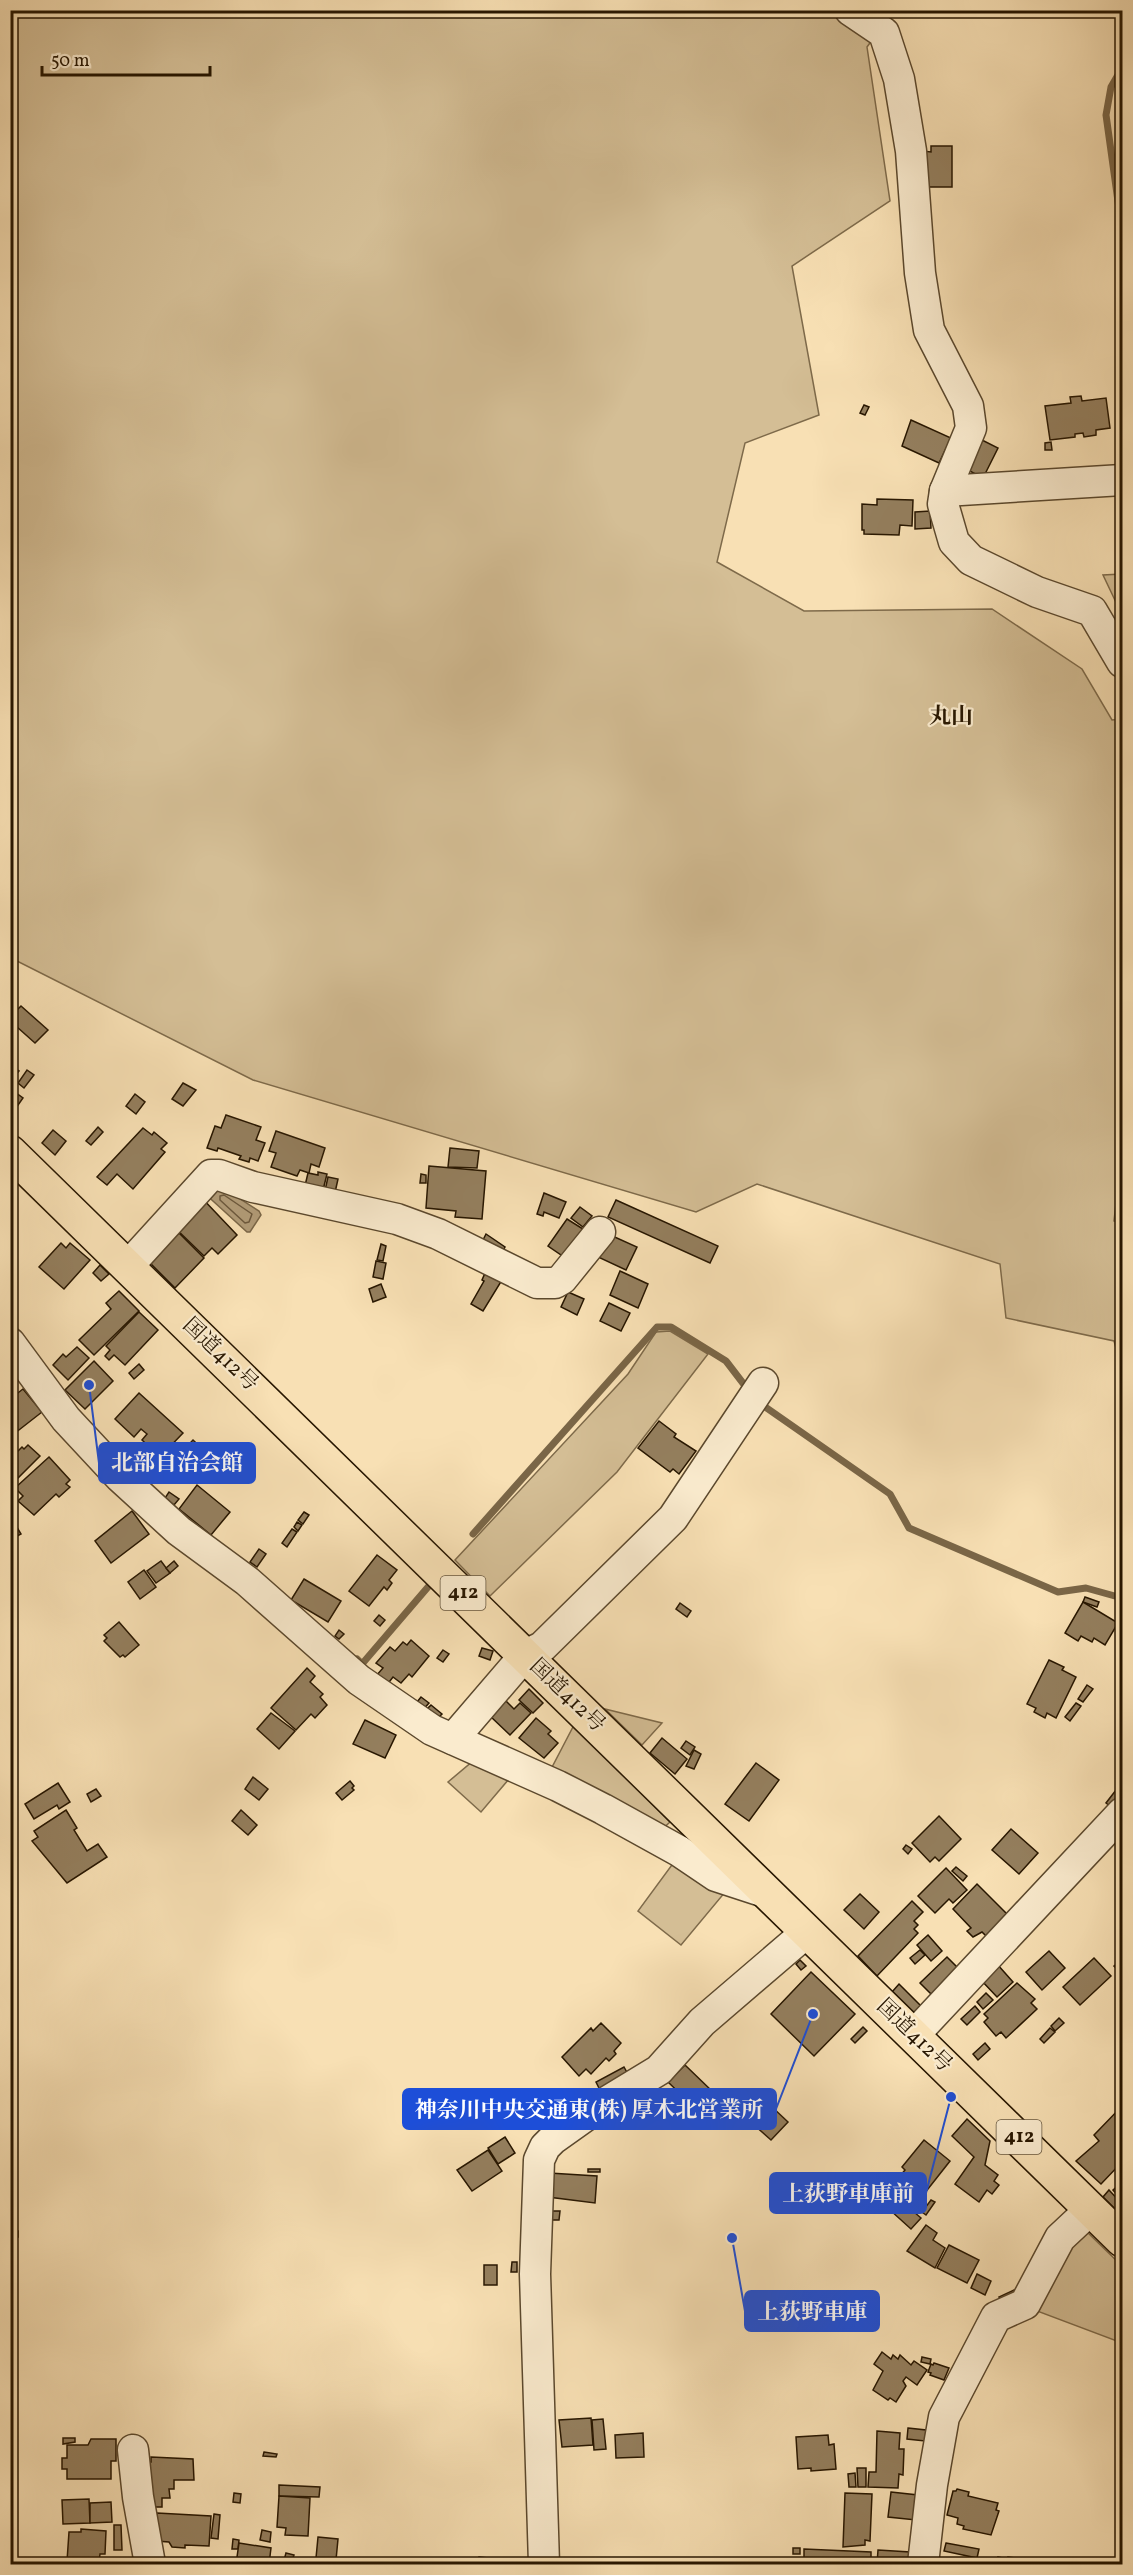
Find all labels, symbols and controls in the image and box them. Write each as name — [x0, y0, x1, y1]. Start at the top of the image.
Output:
scale bar — [42, 39, 210, 77]
text: 50 m — [51, 49, 90, 74]
district label: 丸山 — [929, 702, 973, 733]
street label: 国道412号 — [176, 1312, 264, 1398]
callout: 北部自治会館 — [99, 1443, 255, 1483]
text: 北部自治会館 — [111, 1449, 243, 1480]
road number: 412 — [440, 1576, 486, 1610]
street label: 国道412号 — [523, 1653, 611, 1739]
street label: 国道412号 — [870, 1993, 958, 2079]
callout: 神奈川中央交通東(株) 厚木北営業所 — [403, 2089, 776, 2129]
text: 神奈川中央交通東(株) 厚木北営業所 — [415, 2096, 763, 2127]
road number: 412 — [996, 2120, 1042, 2154]
callout: 上荻野車庫前 — [770, 2173, 926, 2213]
text: 上荻野車庫前 — [782, 2180, 914, 2211]
callout: 上荻野車庫 — [745, 2291, 879, 2331]
text: 上荻野車庫 — [757, 2298, 867, 2329]

